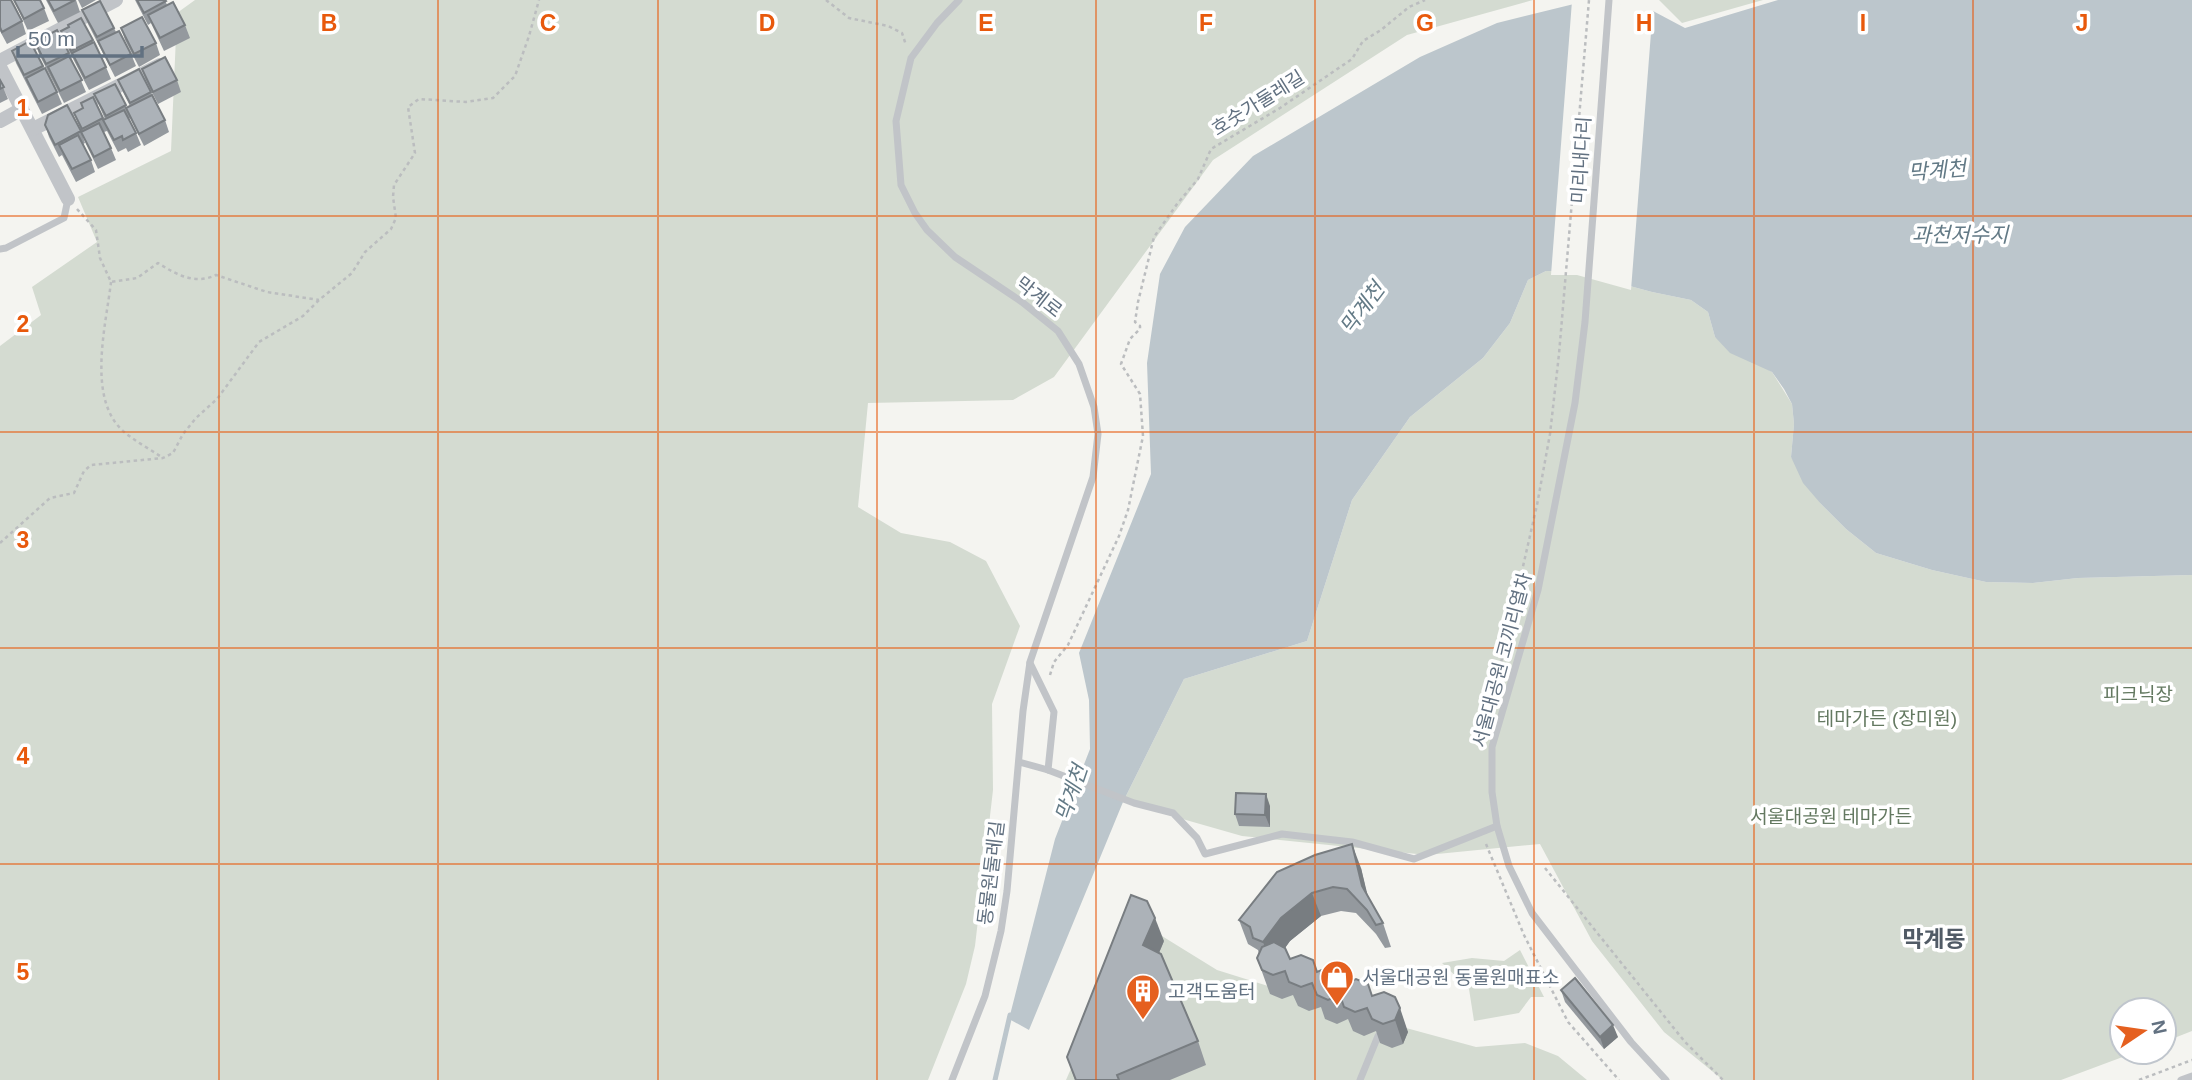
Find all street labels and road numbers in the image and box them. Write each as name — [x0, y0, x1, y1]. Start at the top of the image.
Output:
street label: 호숫가둘레길 — [1208, 66, 1308, 140]
street label: 미리내다리 — [1567, 116, 1595, 204]
street label: 막계로 — [1012, 273, 1066, 321]
street label: 서울대공원 코끼리열차 — [1469, 570, 1535, 750]
street label: 동물원둘레길 — [974, 820, 1008, 926]

